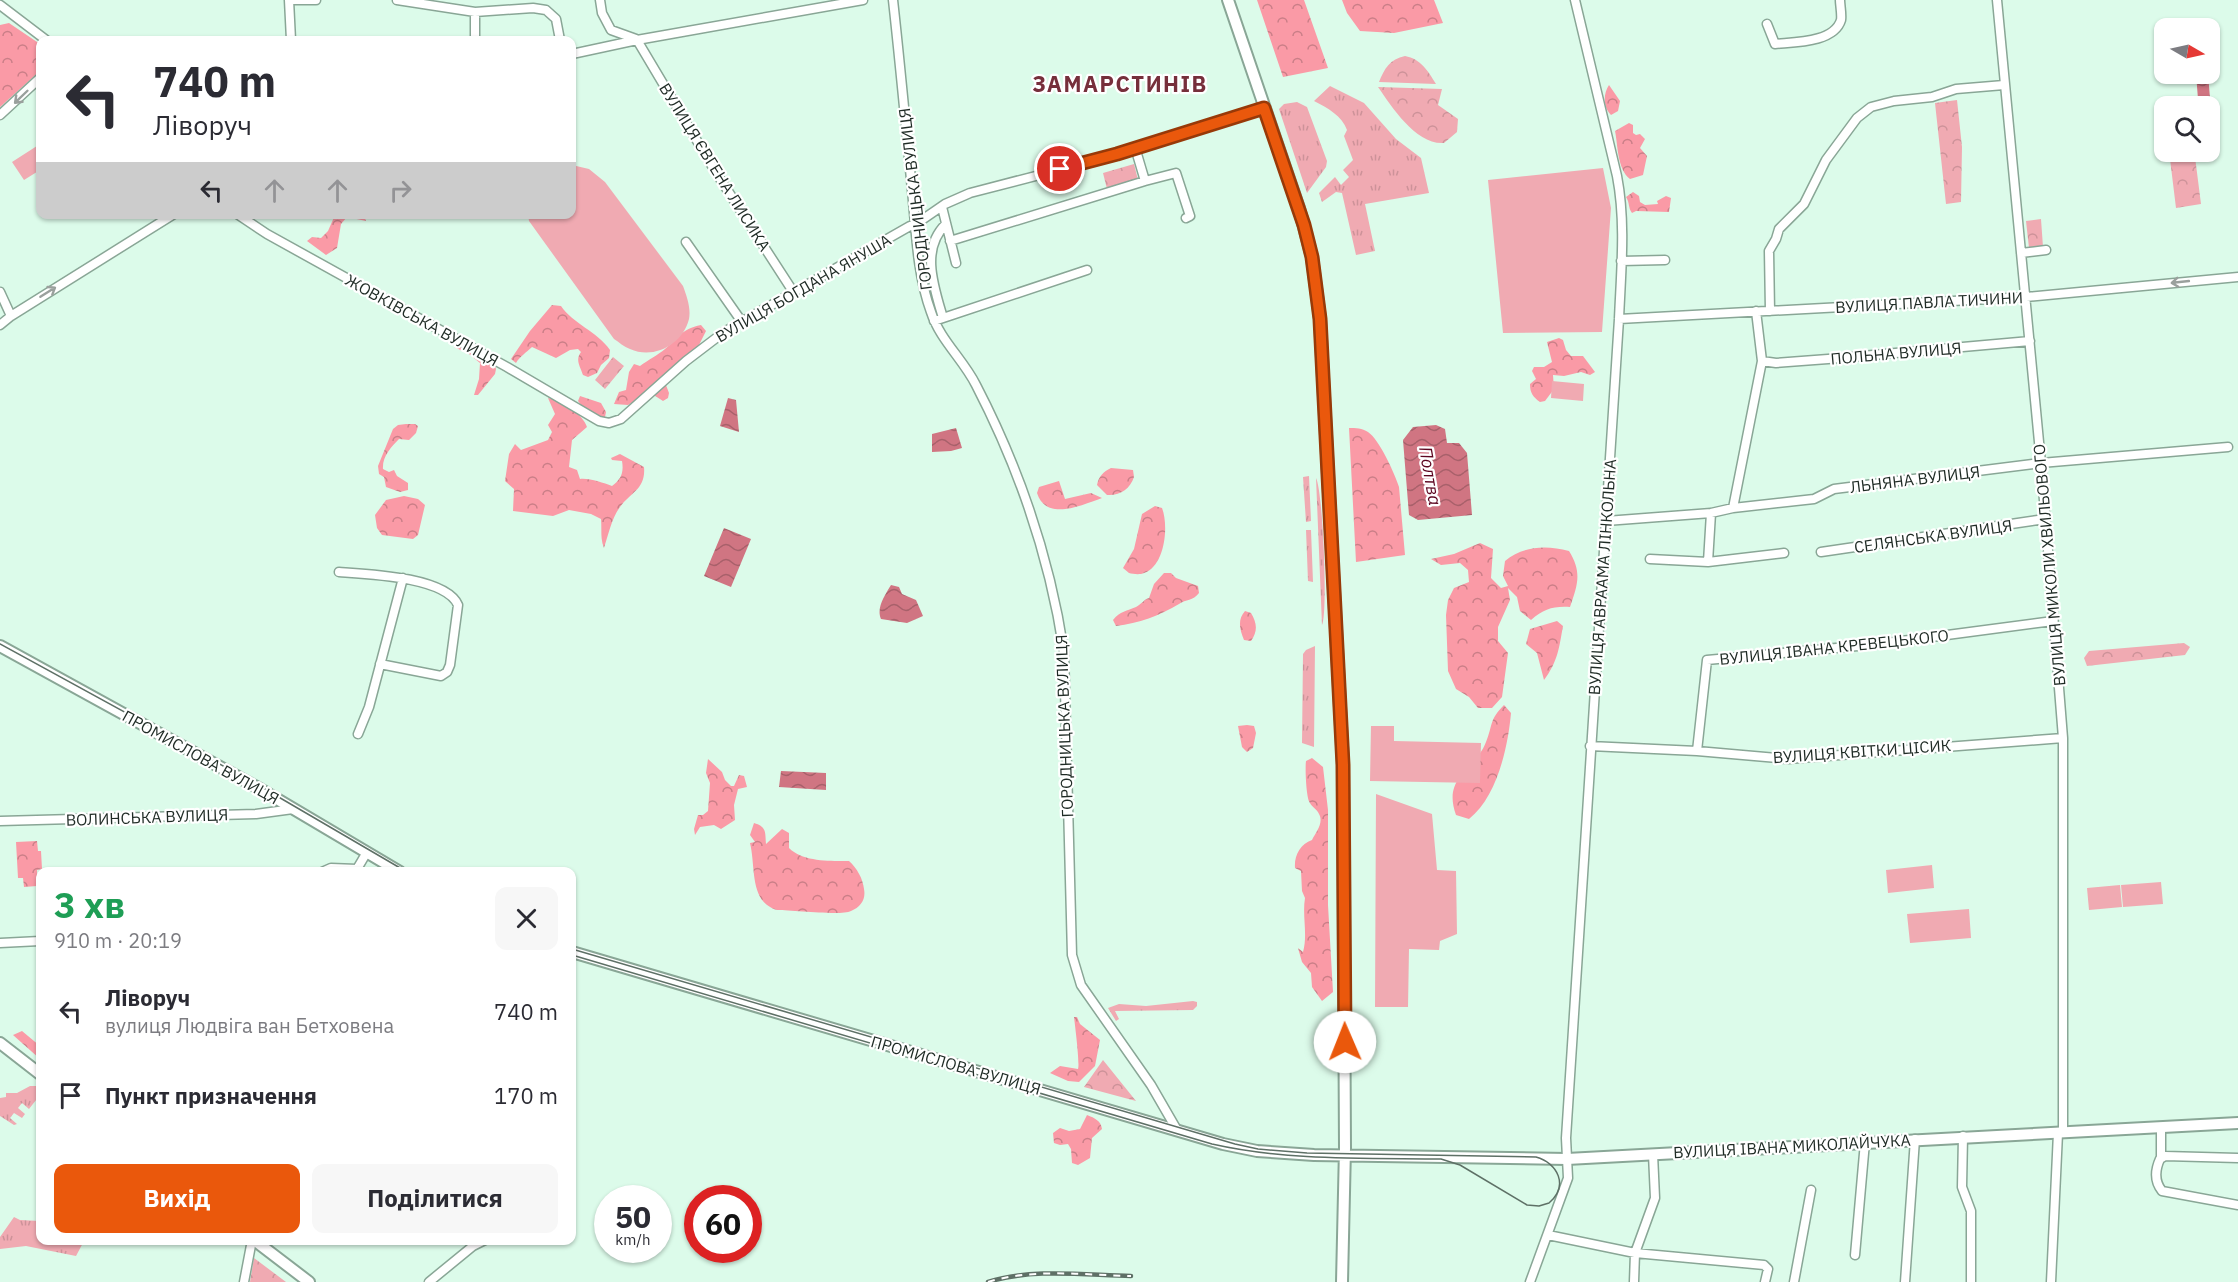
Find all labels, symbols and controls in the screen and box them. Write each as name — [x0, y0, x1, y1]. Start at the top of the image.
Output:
north arrow — [2154, 18, 2220, 84]
map controls — [2154, 18, 2220, 162]
text: 740 m — [153, 54, 276, 109]
icon: left — [54, 60, 132, 138]
district label: ЗАМАРСТИНІВ — [1032, 69, 1208, 98]
street label: ВУЛИЦЯ ЄВГЕНА ЛИСИКА — [655, 79, 775, 255]
one-way arrow — [13, 90, 28, 104]
button: search — [2154, 96, 2220, 162]
text: Ліворуч — [153, 107, 252, 142]
street label: ГОРОДНИЦЬКА ВУЛИЦЯ — [894, 107, 936, 291]
pin — [1034, 143, 1085, 194]
icon: arrive — [1043, 152, 1076, 185]
icon: left — [195, 174, 228, 207]
icon: ahead — [258, 174, 291, 207]
icon: ahead — [321, 174, 354, 207]
icon: right — [384, 174, 417, 207]
street label: ВУЛИЦЯ БОГДАНА ЯНУША — [712, 229, 894, 347]
street label: ЖОВКІВСЬКА ВУЛИЦЯ — [342, 270, 502, 370]
one-way arrow — [2170, 277, 2190, 288]
one-way arrow — [39, 286, 56, 298]
street label: ВУЛИЦЯ ПАВЛА ТИЧИНИ — [1835, 287, 2023, 317]
street label: ПОЛЬНА ВУЛИЦЯ — [1830, 337, 1962, 369]
street label: ВУЛИЦЯ МИКОЛИ ХВИЛЬОВОГО — [2028, 443, 2070, 687]
water label: Полтва — [1414, 445, 1447, 507]
street label: ВУЛИЦЯ АВРААМА ЛІНКОЛЬНА — [1584, 458, 1620, 696]
street label: ЛЬНЯНА ВУЛИЦЯ — [1849, 461, 1981, 497]
street label: СЕЛЯНСЬКА ВУЛИЦЯ — [1853, 515, 2013, 557]
street label: ВУЛИЦЯ ІВАНА КРЕВЕЦЬКОГО — [1718, 625, 1950, 669]
street label: ГОРОДНИЦЬКА ВУЛИЦЯ — [1051, 634, 1077, 818]
street label: ПРОМИСЛОВА ВУЛИЦЯ — [119, 706, 283, 808]
street label: ВУЛИЦЯ КВІТКИ ЦІСИК — [1772, 735, 1952, 767]
street label: ВОЛИНСЬКА ВУЛИЦЯ — [65, 804, 229, 830]
text: 3 хв — [54, 881, 125, 928]
button: close — [495, 887, 558, 950]
text: 910 m · 20:19 — [54, 927, 182, 954]
text: Ліворуч — [105, 983, 190, 1012]
icon: left — [54, 995, 87, 1028]
text: 740 m — [494, 997, 558, 1026]
position arrow — [1313, 1010, 1377, 1074]
text: вулиця Людвіга ван Бетховена — [105, 1012, 394, 1039]
street label: ПРОМИСЛОВА ВУЛИЦЯ — [869, 1031, 1043, 1099]
icon: arrive — [54, 1079, 87, 1112]
text: Пункт призначення — [105, 1081, 317, 1110]
text: 170 m — [494, 1081, 558, 1110]
street label: ВУЛИЦЯ ІВАНА МИКОЛАЙЧУКА — [1673, 1130, 1911, 1162]
button: Вихід — [54, 1164, 300, 1233]
button: Поділитися — [312, 1164, 558, 1233]
speed limit sign: 60 — [684, 1185, 762, 1263]
text: 50 — [615, 1197, 651, 1236]
text: km/h — [615, 1230, 651, 1249]

